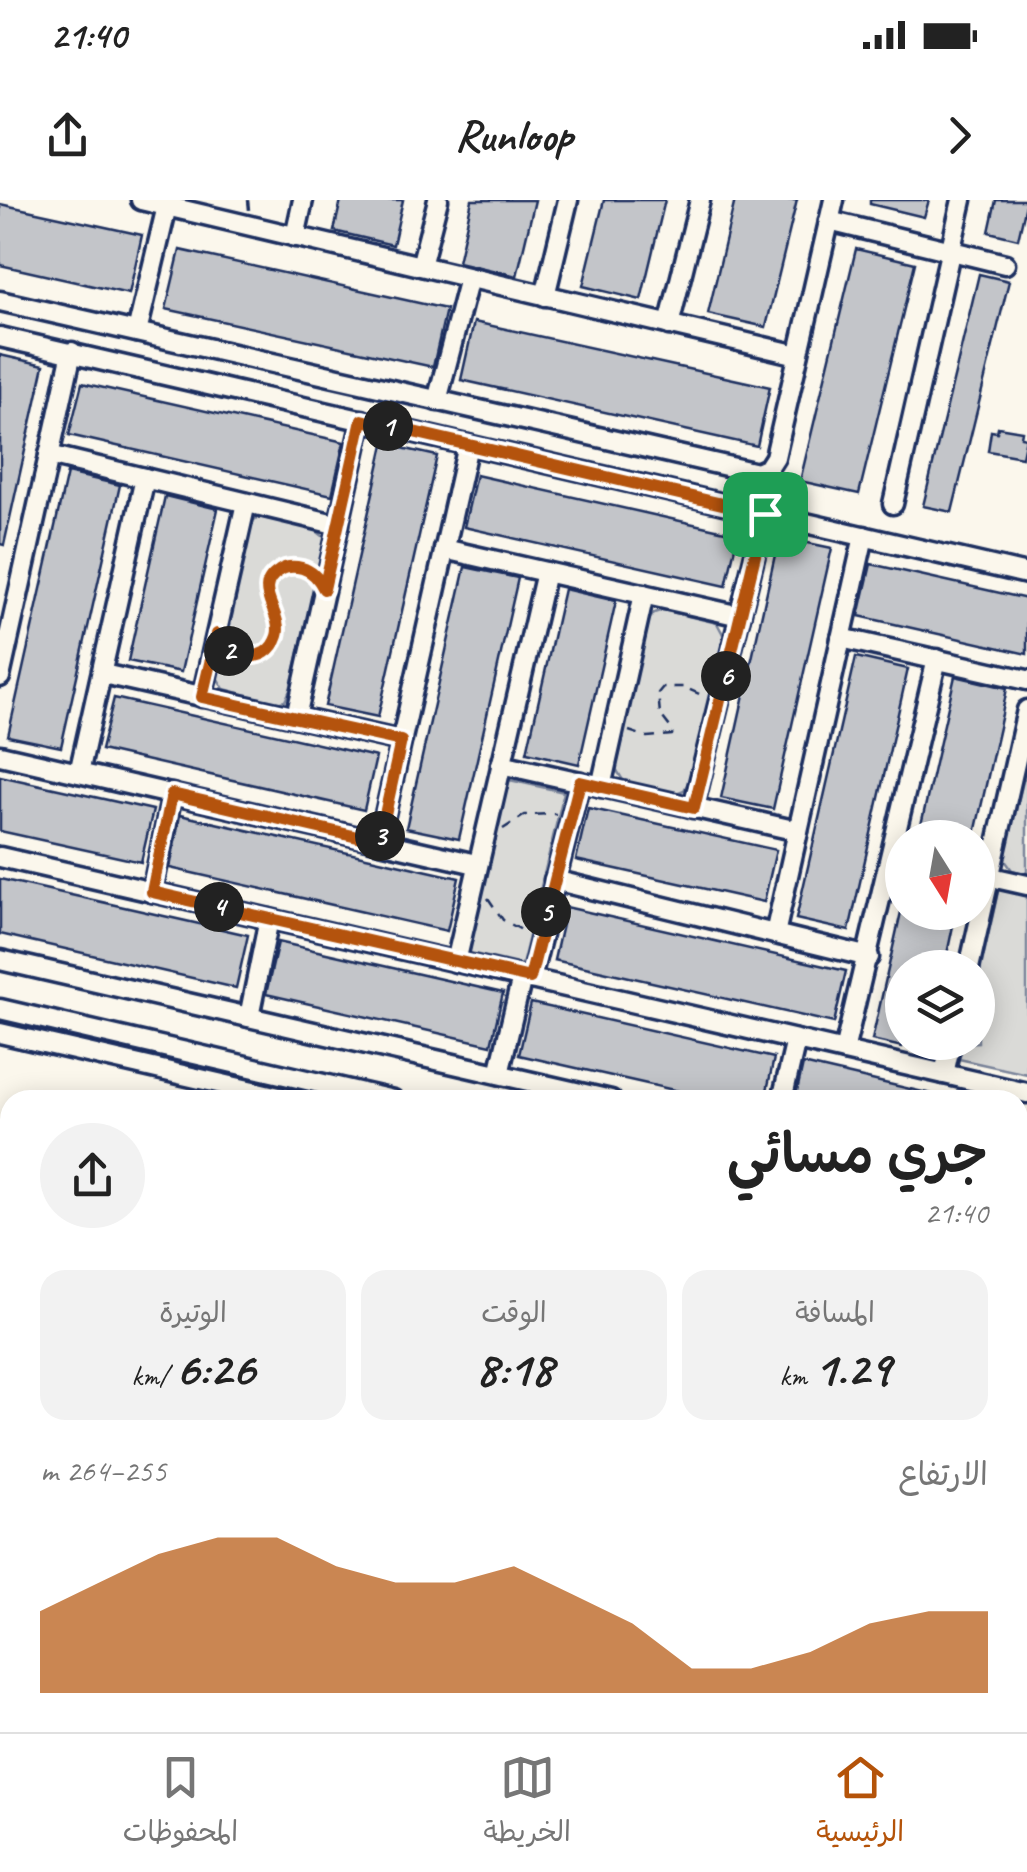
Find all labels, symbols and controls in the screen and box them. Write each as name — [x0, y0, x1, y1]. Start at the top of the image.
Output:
text: 21:40 — [50, 12, 126, 59]
text: Runloop — [454, 107, 573, 164]
icon: share — [40, 108, 95, 163]
icon: forward — [932, 108, 987, 163]
pin: 1 — [363, 401, 413, 451]
text: 1 — [382, 408, 394, 443]
pin — [723, 472, 808, 557]
icon: arrive — [738, 487, 793, 542]
pin: 2 — [204, 626, 254, 676]
text: 2 — [223, 633, 235, 668]
pin: 6 — [701, 651, 751, 701]
text: 6 — [719, 658, 733, 693]
pin: 3 — [355, 811, 405, 861]
text: 3 — [374, 818, 386, 853]
north arrow — [885, 820, 995, 930]
map controls — [885, 820, 995, 1060]
pin: 4 — [194, 882, 244, 932]
pin: 5 — [521, 887, 571, 937]
text: 4 — [213, 889, 225, 924]
text: 5 — [540, 894, 552, 929]
button: layers — [885, 950, 995, 1060]
text: جري مسائي — [727, 1119, 988, 1189]
button: share — [40, 1123, 145, 1228]
text: 21:40 — [924, 1192, 988, 1233]
text: الوتيرة — [159, 1295, 227, 1330]
text: الوقت — [481, 1295, 547, 1330]
text: المسافة — [795, 1295, 875, 1330]
text: 6:26 — [175, 1337, 254, 1400]
text: 8:18 — [475, 1337, 553, 1400]
text: 1.29 — [814, 1337, 890, 1400]
text: /km — [132, 1358, 175, 1393]
text: km — [780, 1358, 814, 1393]
text: 255–264 m — [40, 1450, 166, 1491]
text: الارتفاع — [898, 1454, 988, 1495]
tab: المحفوظات — [123, 1750, 238, 1856]
tab: الخريطة — [484, 1750, 571, 1856]
tab: الرئيسية — [816, 1750, 904, 1856]

